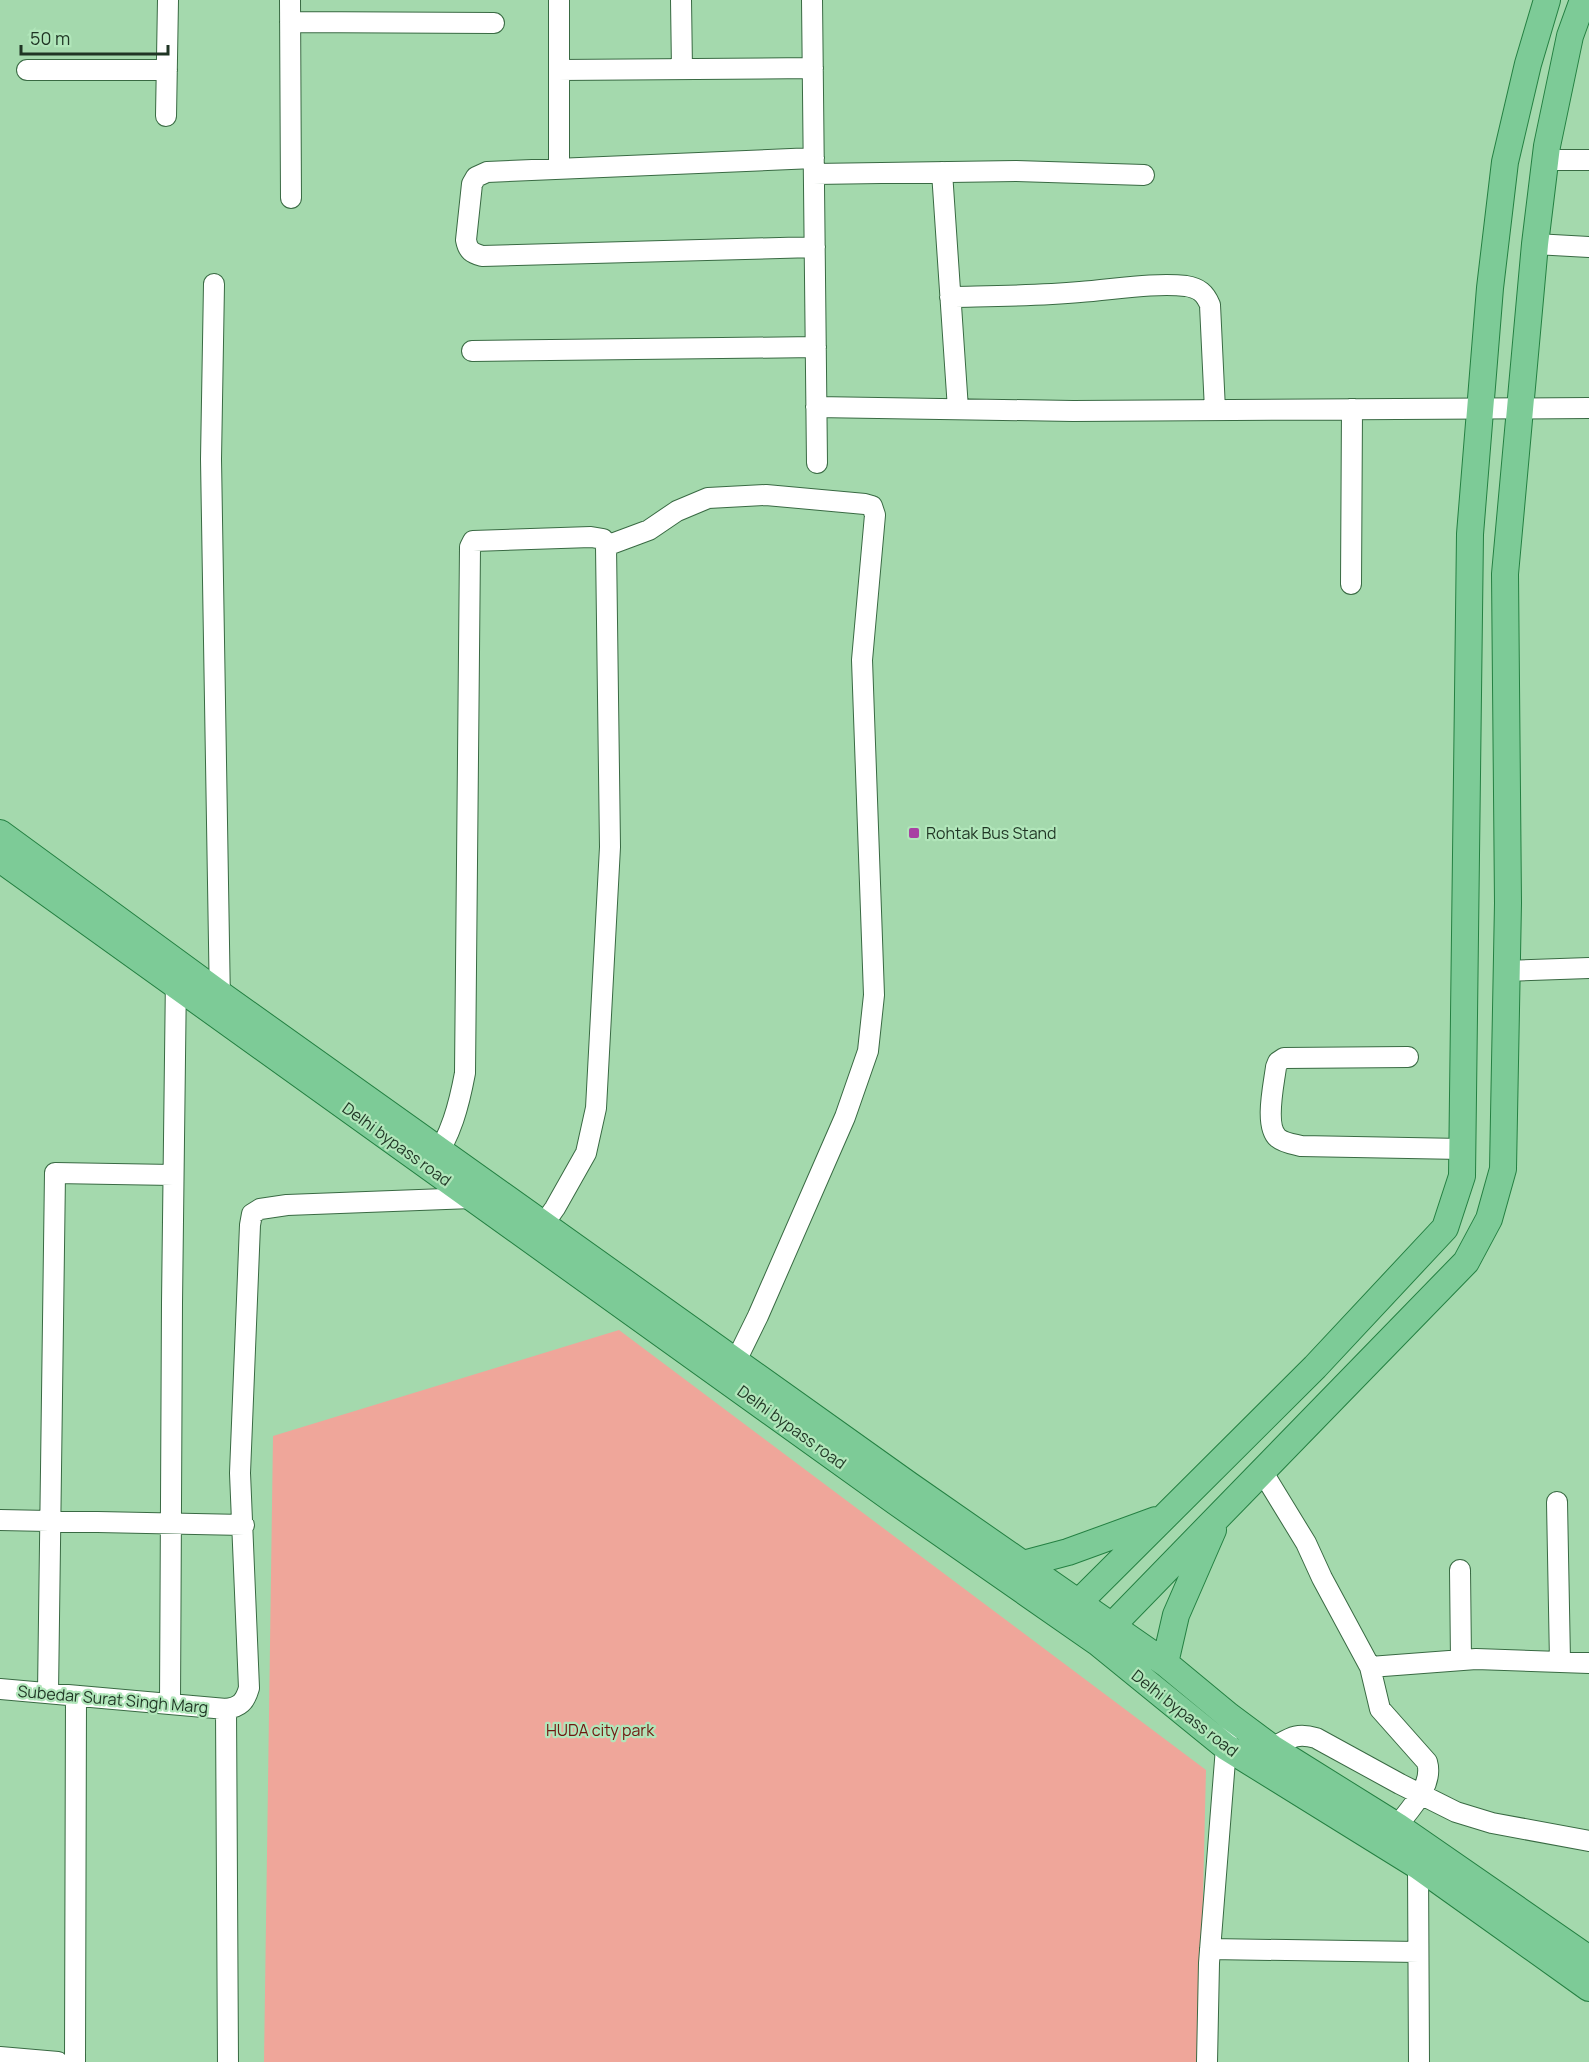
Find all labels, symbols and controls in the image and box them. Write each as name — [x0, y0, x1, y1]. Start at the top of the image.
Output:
scale bar — [21, 18, 168, 56]
text: 50 m — [30, 26, 70, 50]
place label: Rohtak Bus Stand — [926, 822, 1057, 844]
marker: Rohtak Bus Stand — [907, 826, 921, 840]
street label: Delhi bypass road — [338, 1097, 456, 1191]
street label: Delhi bypass road — [733, 1380, 851, 1474]
street label: Delhi bypass road — [1127, 1664, 1243, 1762]
street label: Subedar Surat Singh Marg — [17, 1680, 209, 1718]
park label: HUDA city park — [546, 1719, 655, 1741]

